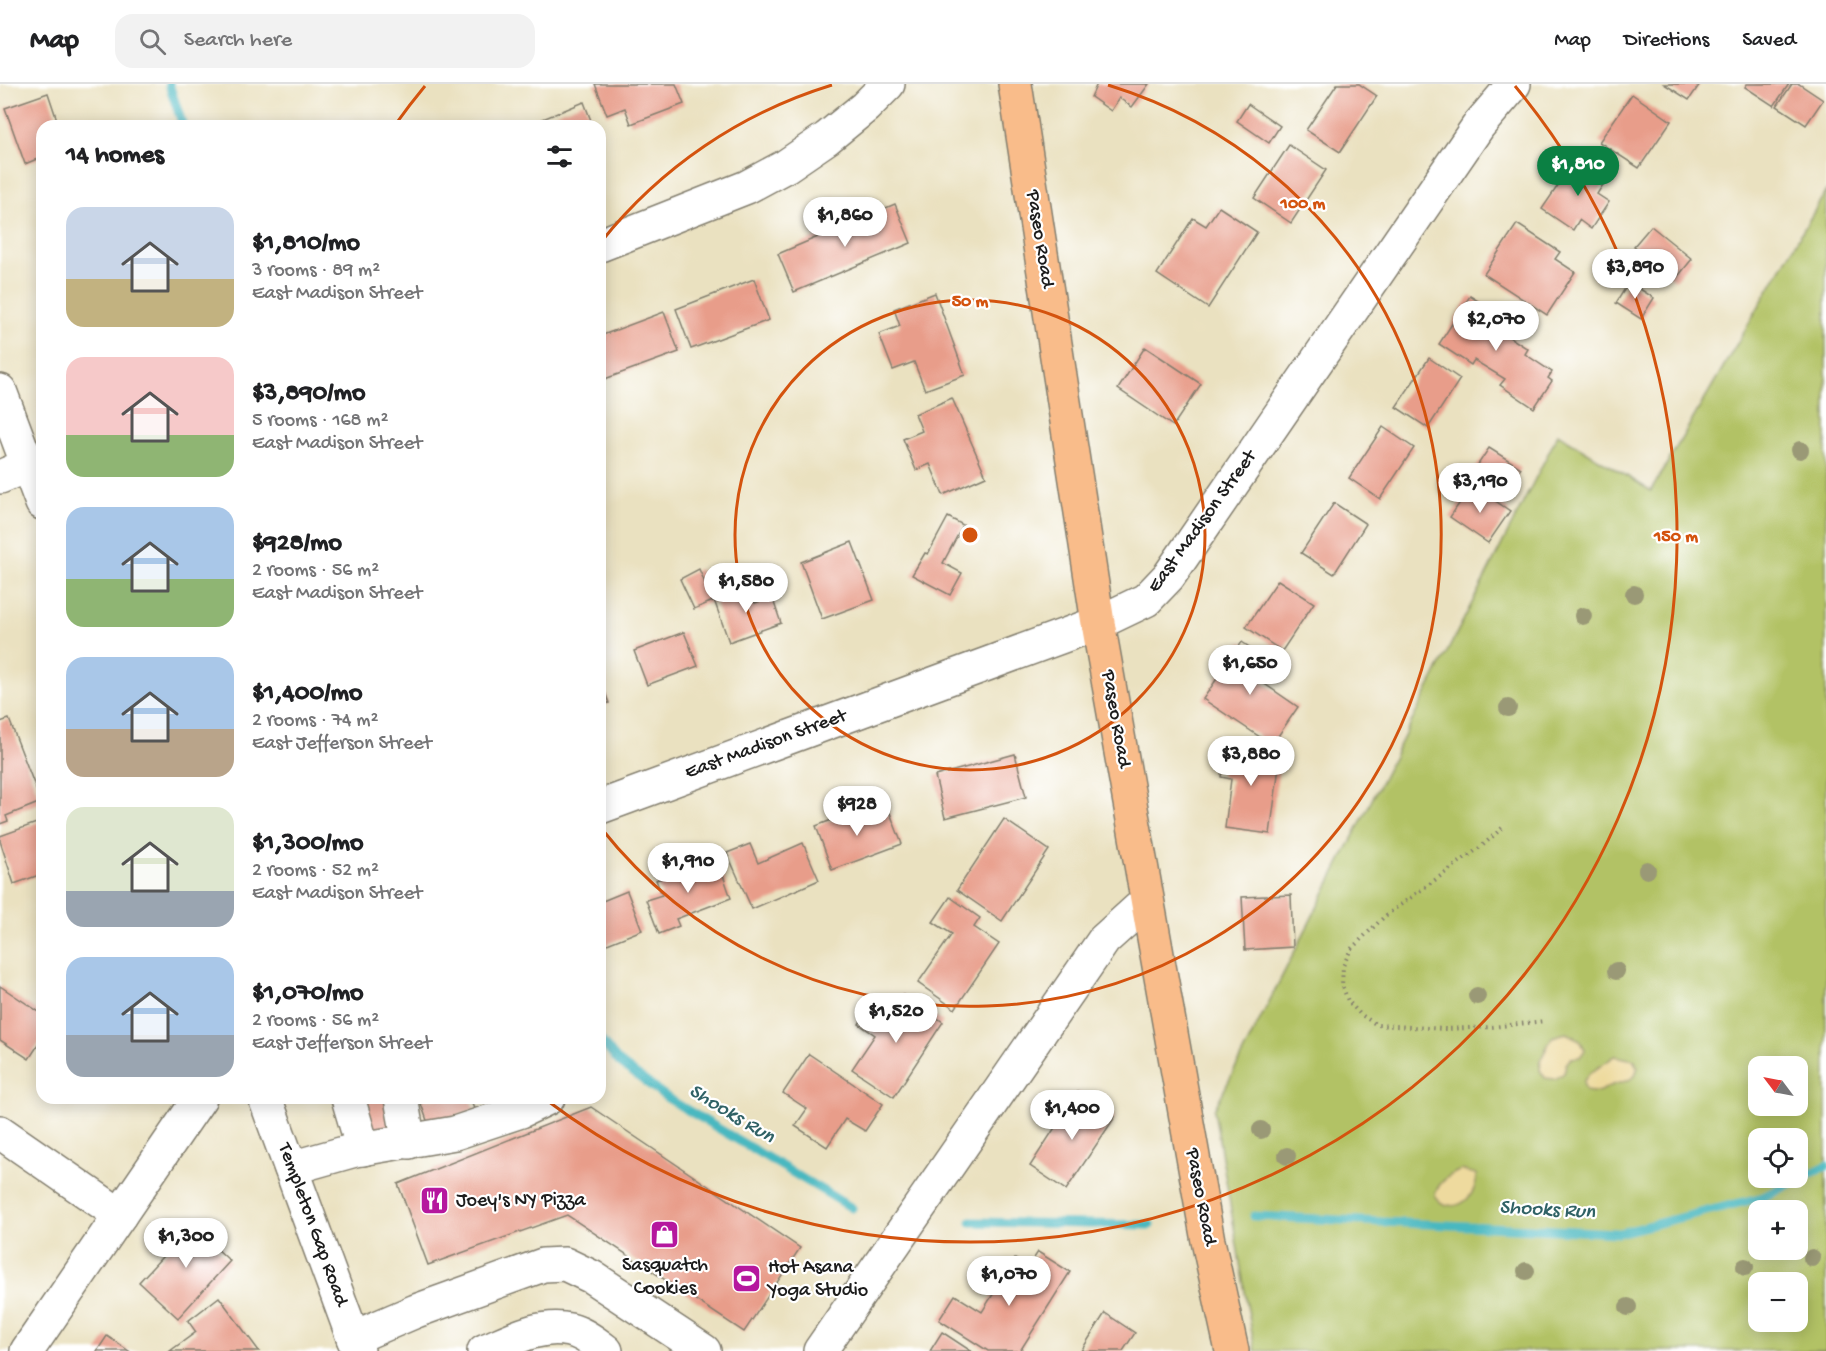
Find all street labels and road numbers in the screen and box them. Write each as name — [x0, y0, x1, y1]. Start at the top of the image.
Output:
street label: Paseo Road — [1020, 188, 1058, 292]
street label: East Madison Street — [1144, 445, 1263, 598]
street label: Paseo Road — [1095, 667, 1135, 772]
street label: East Madison Street — [682, 704, 852, 785]
street label: Templeton Gap Road — [272, 1140, 353, 1312]
street label: Paseo Road — [1179, 1145, 1221, 1250]

